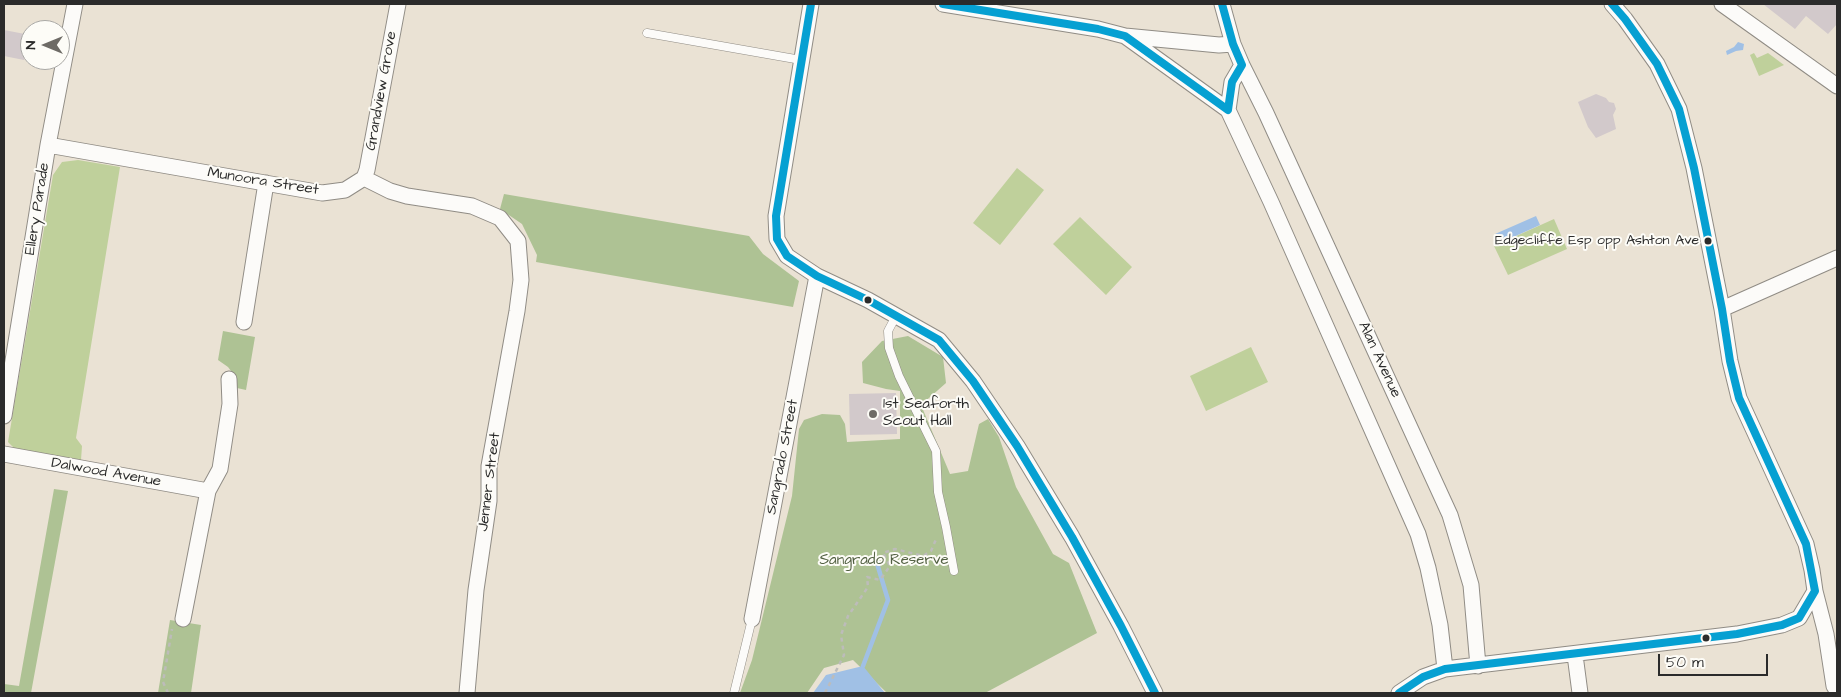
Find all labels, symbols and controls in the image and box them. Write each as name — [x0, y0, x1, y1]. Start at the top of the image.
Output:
north arrow — [20, 20, 70, 70]
street label: Grandview Grove — [363, 30, 401, 152]
text: N — [21, 41, 41, 49]
street label: Ellery Parade — [22, 162, 54, 256]
street label: Munoora Street — [206, 164, 320, 200]
place label: Edgecliffe Esp opp Ashton Ave — [1495, 233, 1699, 249]
marker: Edgecliffe Esp opp Ashton Ave — [1703, 236, 1713, 246]
unlabelled marker — [863, 295, 873, 305]
street label: Alan Avenue — [1354, 319, 1404, 401]
place label: 1st Seaforth Scout Hall — [883, 396, 969, 431]
street label: Sangrado Street — [763, 398, 803, 516]
marker: 1st Seaforth Scout Hall — [867, 408, 879, 420]
street label: Jenner Street — [475, 431, 505, 533]
street label: Dalwood Avenue — [50, 454, 162, 492]
park label: Sangrado Reserve — [819, 552, 949, 570]
unlabelled marker — [1701, 633, 1711, 643]
scale bar — [1661, 644, 1771, 676]
text: 50 m — [1666, 652, 1704, 673]

